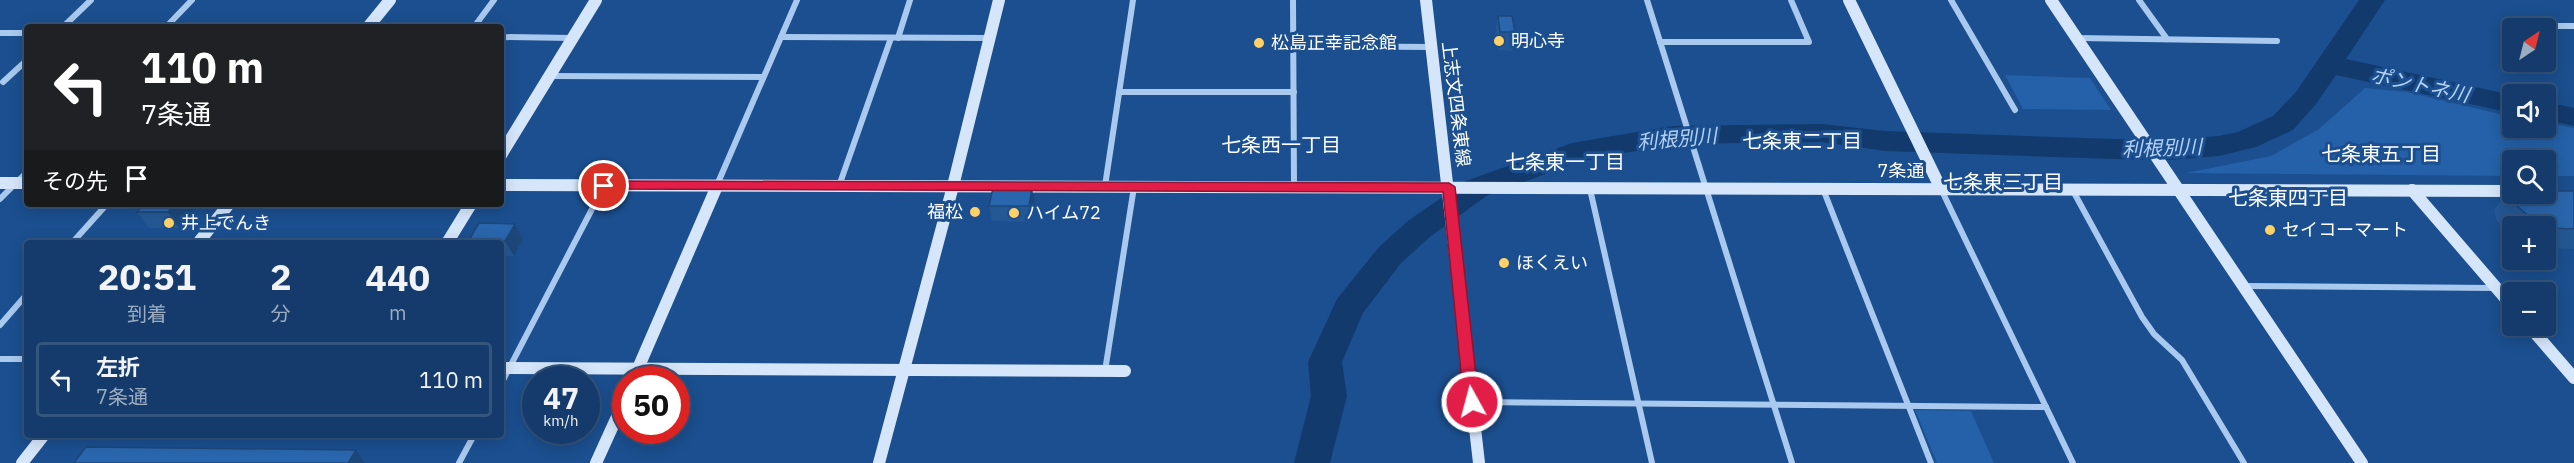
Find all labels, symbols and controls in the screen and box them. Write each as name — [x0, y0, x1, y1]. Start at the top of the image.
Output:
north arrow — [2502, 18, 2556, 72]
map controls — [2502, 18, 2556, 336]
place label: 明心寺 — [1511, 29, 1565, 52]
place label: 松島正幸記念館 — [1271, 31, 1397, 54]
marker: 明心寺 — [1492, 34, 1506, 48]
marker: 松島正幸記念館 — [1252, 36, 1266, 50]
text: 110 m — [141, 40, 264, 95]
street label: 上志文四条東線 — [1437, 40, 1476, 168]
icon: left — [42, 48, 120, 126]
water label: ポントネ川 — [2368, 61, 2474, 109]
button: sound — [2502, 84, 2556, 138]
text: 7条通 — [141, 96, 211, 131]
water label: 利根別川 — [1636, 121, 1720, 155]
district label: 七条東二丁目 — [1742, 127, 1862, 154]
district label: 七条西一丁目 — [1221, 131, 1341, 158]
water label: 利根別川 — [2122, 133, 2204, 162]
district label: 七条東五丁目 — [2321, 140, 2441, 167]
district label: 七条東一丁目 — [1505, 148, 1625, 175]
button: search — [2502, 150, 2556, 204]
street label: 7条通 — [1878, 159, 1924, 182]
pin — [578, 160, 629, 211]
icon: arrive — [120, 162, 153, 195]
text: その先 — [42, 166, 108, 195]
district label: 七条東三丁目 — [1943, 168, 2063, 195]
icon: arrive — [587, 169, 620, 202]
district label: 七条東四丁目 — [2228, 184, 2348, 211]
place label: 福松 — [927, 200, 963, 223]
place label: ハイム72 — [1026, 201, 1101, 224]
marker: 福松 — [968, 205, 982, 219]
marker: ハイム72 — [1007, 206, 1021, 220]
place label: 井上でんき — [181, 211, 271, 234]
marker: 井上でんき — [162, 216, 176, 230]
button: + — [2502, 216, 2556, 270]
place label: セイコーマート — [2282, 218, 2408, 241]
marker: セイコーマート — [2263, 223, 2277, 237]
place label: ほくえい — [1516, 251, 1588, 274]
text: 20:51 — [98, 253, 196, 300]
text: 2 — [270, 253, 292, 300]
text: 440 — [365, 254, 430, 301]
marker: ほくえい — [1497, 256, 1511, 270]
button: − — [2502, 282, 2556, 336]
text: m — [389, 299, 406, 326]
text: 到着 — [127, 300, 167, 327]
text: 分 — [271, 300, 291, 327]
text: 左折 — [96, 352, 140, 381]
icon: left — [45, 363, 78, 396]
text: 110 m — [419, 365, 483, 394]
speed limit sign: 50 — [612, 366, 690, 444]
position arrow — [1440, 370, 1504, 434]
text: 47 — [543, 378, 579, 417]
text: 7条通 — [96, 383, 148, 410]
text: km/h — [543, 411, 579, 430]

